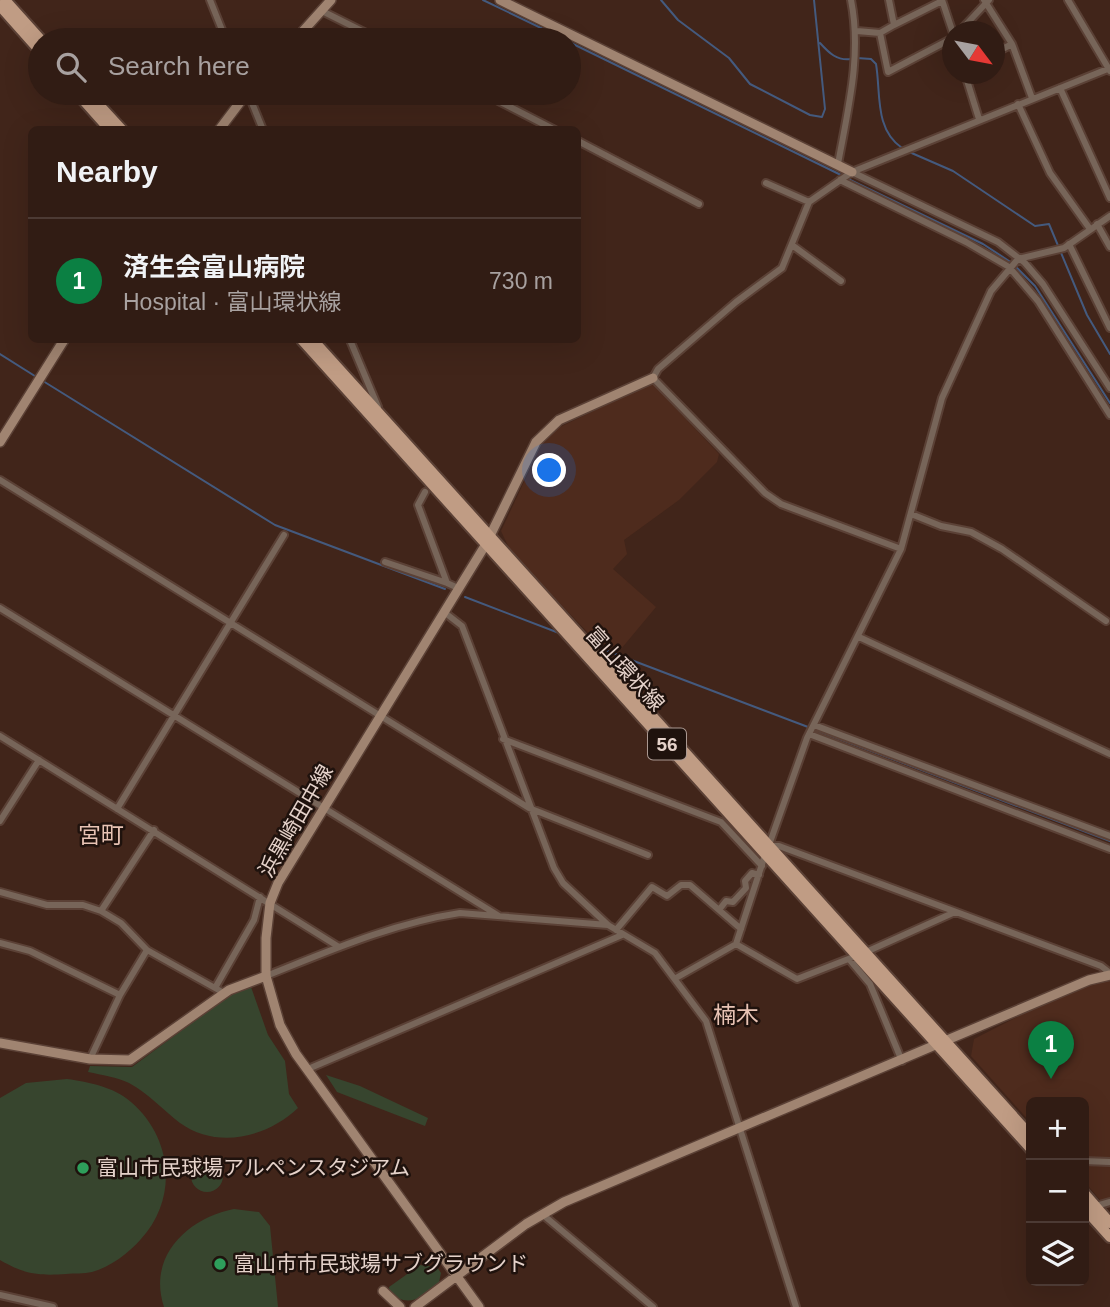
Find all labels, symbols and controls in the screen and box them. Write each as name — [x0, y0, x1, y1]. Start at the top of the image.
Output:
north arrow — [942, 21, 1005, 84]
search box — [28, 28, 581, 105]
icon: search — [52, 48, 90, 86]
text: Search here — [108, 51, 250, 81]
text: Nearby — [56, 155, 158, 188]
text: 済生会富山病院 — [123, 252, 305, 282]
text: 1 — [73, 268, 85, 294]
text: 730 m — [489, 268, 553, 294]
text: Hospital · 富山環状線 — [123, 289, 342, 315]
your location — [532, 453, 566, 487]
street label: 富山環状線 — [582, 622, 669, 715]
road number: 56 — [648, 729, 686, 760]
street label: 浜黒崎田中線 — [254, 760, 337, 881]
district label: 宮町 — [78, 822, 124, 848]
district label: 楠木 — [713, 1002, 759, 1028]
pin: 1 — [1028, 1021, 1074, 1079]
map controls — [1026, 1097, 1089, 1286]
button: + — [1026, 1097, 1089, 1160]
place label: 富山市民球場アルペンスタジアム — [97, 1156, 410, 1179]
marker: 富山市民球場アルペンスタジアム — [75, 1160, 91, 1176]
button: − — [1026, 1160, 1089, 1223]
button: layers — [1026, 1223, 1089, 1286]
place label: 富山市市民球場サブグラウンド — [234, 1252, 528, 1275]
marker: 富山市市民球場サブグラウンド — [212, 1256, 228, 1272]

